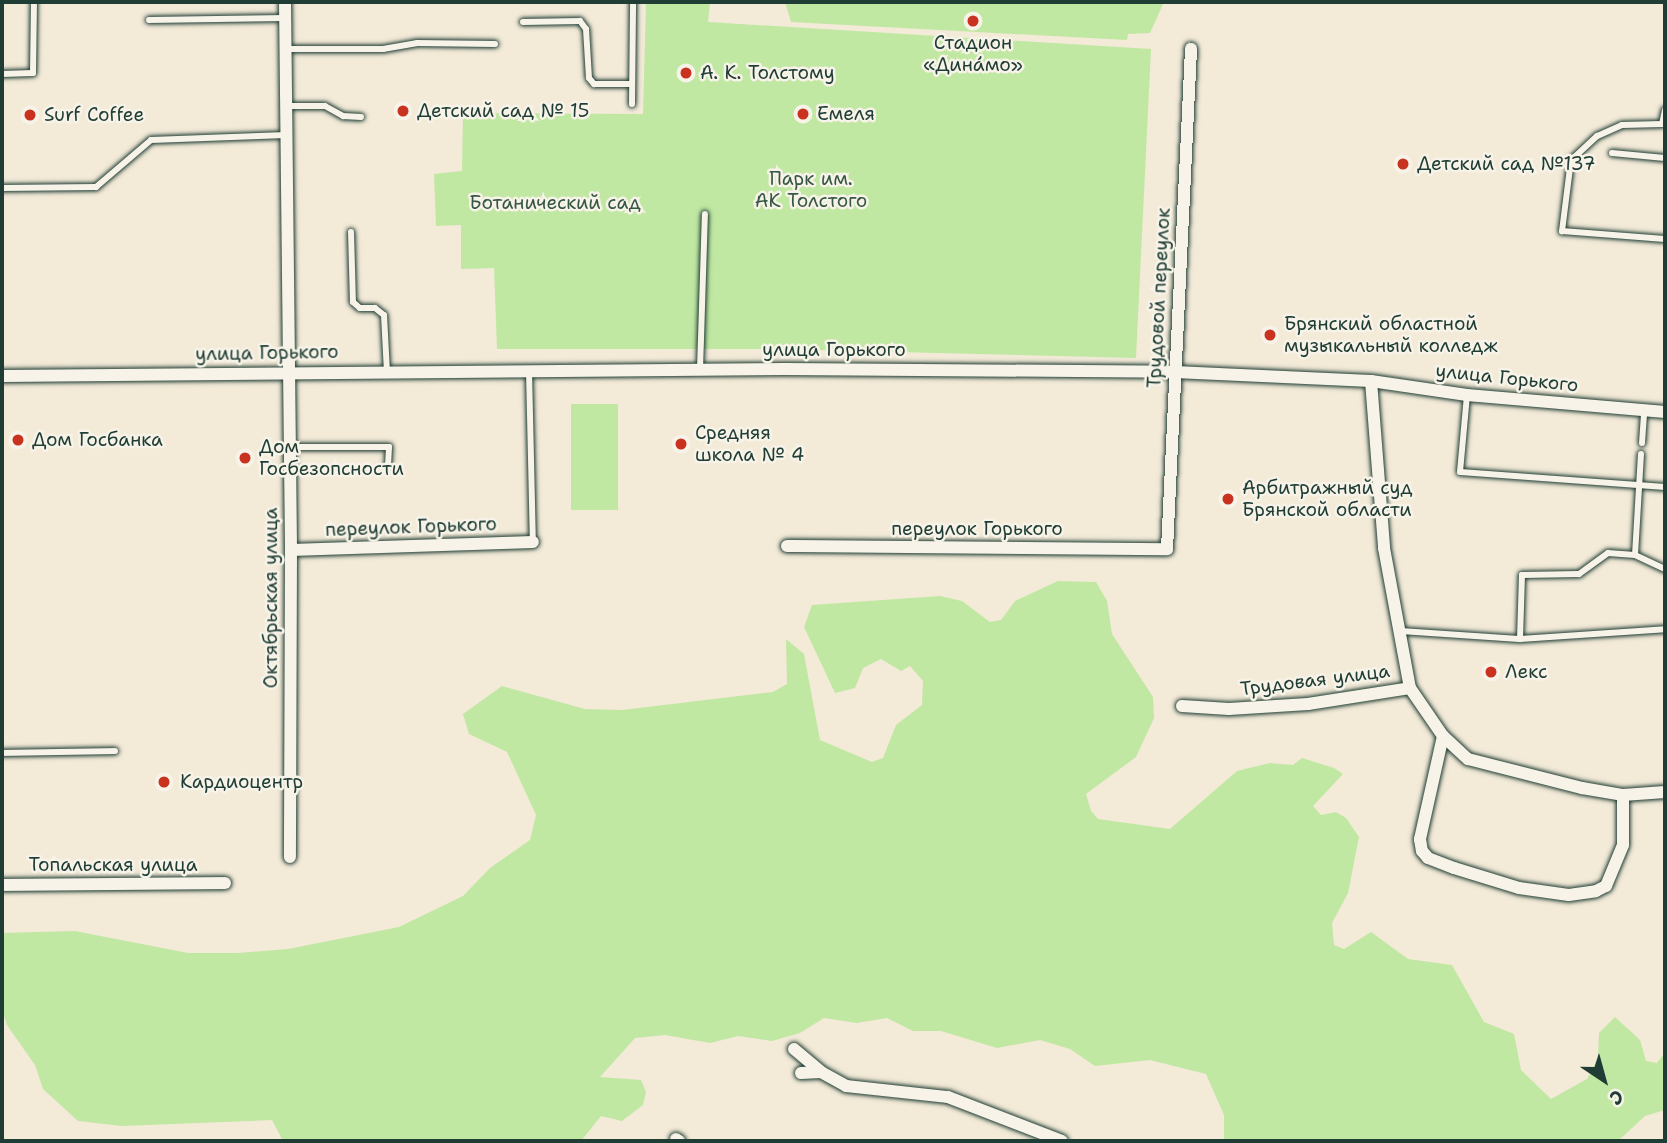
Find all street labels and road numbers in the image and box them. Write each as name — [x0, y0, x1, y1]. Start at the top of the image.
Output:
street label: Трудовой переулок — [1143, 207, 1175, 389]
street label: улица Горького — [762, 339, 906, 361]
street label: улица Горького — [195, 340, 339, 366]
street label: улица Горького — [1435, 359, 1579, 397]
street label: Октябрьская улица — [260, 508, 282, 688]
street label: переулок Горького — [325, 513, 497, 541]
street label: переулок Горького — [891, 518, 1063, 540]
street label: Трудовая улица — [1239, 660, 1391, 700]
street label: Топальская улица — [29, 854, 197, 876]

